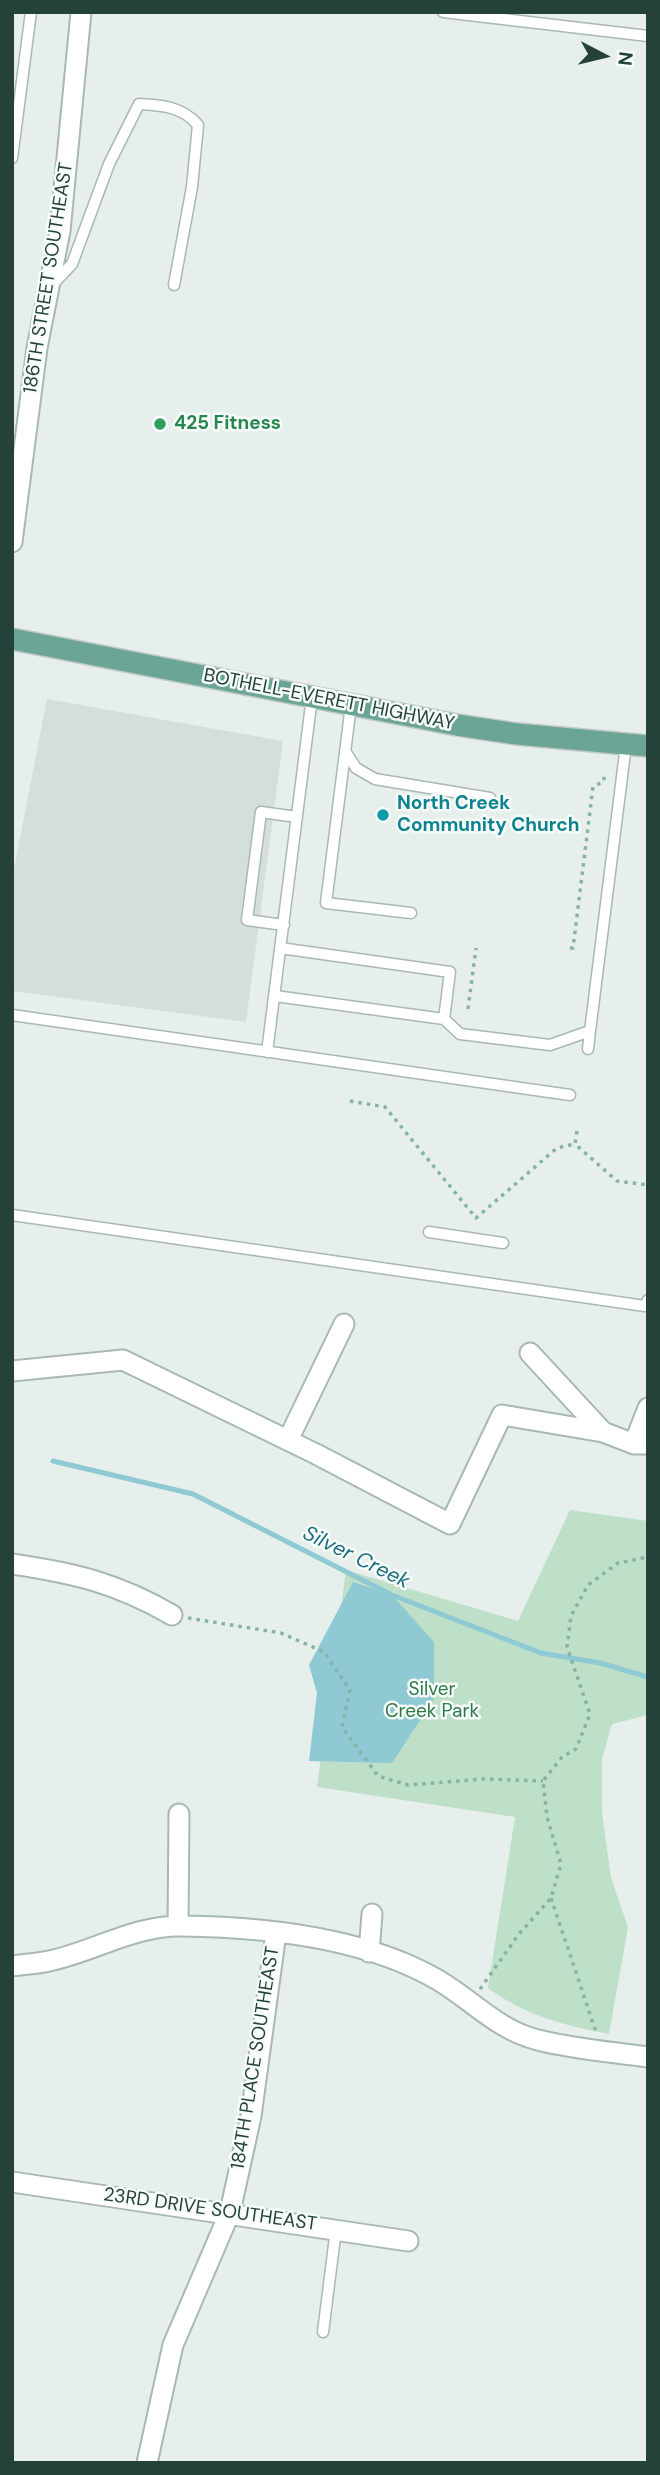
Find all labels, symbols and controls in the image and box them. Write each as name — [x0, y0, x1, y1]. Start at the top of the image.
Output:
north arrow — [569, 21, 639, 91]
text: N — [612, 50, 639, 67]
street label: 186TH STREET SOUTHEAST — [19, 161, 79, 395]
place label: 425 Fitness — [174, 413, 281, 435]
marker: 425 Fitness — [152, 416, 168, 432]
street label: BOTHELL-EVERETT HIGHWAY — [201, 664, 457, 736]
place label: North Creek Community Church — [397, 793, 580, 837]
marker: North Creek Community Church — [375, 807, 391, 823]
water label: Silver Creek — [298, 1521, 414, 1595]
park label: Silver Creek Park — [385, 1679, 479, 1723]
street label: 184TH PLACE SOUTHEAST — [227, 1945, 285, 2171]
street label: 23RD DRIVE SOUTHEAST — [102, 2184, 318, 2236]

